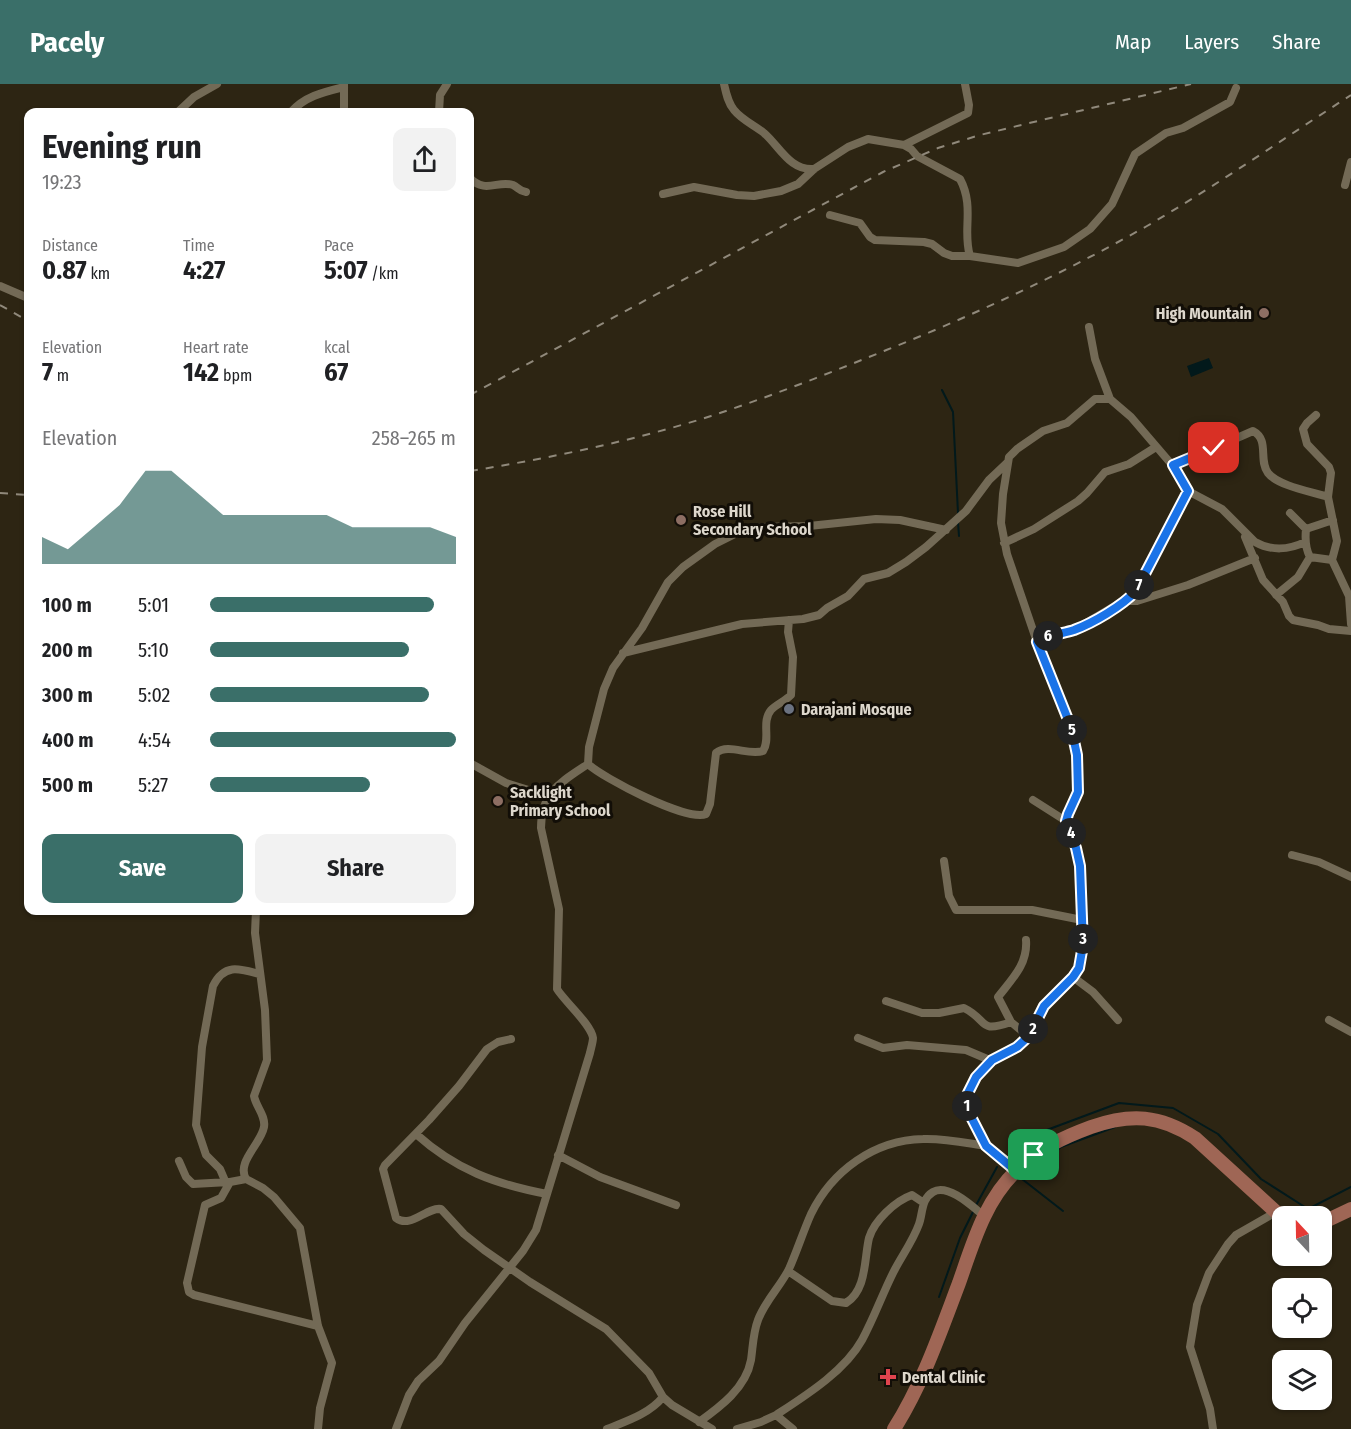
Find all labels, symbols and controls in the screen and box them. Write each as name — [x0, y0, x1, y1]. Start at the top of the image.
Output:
text: Pacely — [30, 26, 104, 59]
text: Map — [1115, 29, 1151, 55]
text: Layers — [1184, 29, 1239, 55]
text: Share — [1272, 29, 1321, 55]
text: Evening run — [42, 127, 202, 167]
button: share — [393, 128, 456, 191]
text: 19:23 — [42, 170, 82, 194]
text: Distance — [42, 236, 98, 255]
text: Time — [183, 236, 215, 255]
text: Pace — [324, 236, 354, 255]
text: 0.87 — [42, 255, 87, 286]
text: 4:27 — [183, 255, 225, 286]
text: 5:07 — [324, 255, 368, 286]
text: km — [87, 264, 110, 283]
text: /km — [368, 264, 399, 283]
place label: High Mountain — [1156, 304, 1252, 323]
marker: High Mountain — [1257, 306, 1271, 320]
text: Elevation — [42, 338, 102, 357]
text: Heart rate — [183, 338, 249, 357]
text: kcal — [324, 338, 350, 357]
text: 7 — [42, 357, 53, 388]
text: 142 — [183, 357, 219, 388]
text: 67 — [324, 357, 348, 388]
text: m — [53, 366, 69, 385]
text: bpm — [219, 366, 252, 385]
pin — [1188, 422, 1239, 473]
text: Elevation — [42, 426, 117, 450]
text: 258–265 m — [372, 426, 456, 450]
icon: check — [1197, 431, 1230, 464]
place label: Rose Hill Secondary School — [693, 502, 812, 539]
marker: Rose Hill Secondary School — [674, 513, 688, 527]
pin: 7 — [1124, 570, 1154, 600]
text: 7 — [1136, 575, 1142, 594]
text: 100 m — [42, 593, 92, 617]
text: 5:01 — [138, 593, 169, 617]
pin: 6 — [1033, 621, 1063, 651]
text: 6 — [1044, 626, 1052, 645]
text: 200 m — [42, 638, 93, 662]
text: 5:10 — [138, 638, 169, 662]
text: 300 m — [42, 683, 93, 707]
text: 5:02 — [138, 683, 170, 707]
place label: Darajani Mosque — [801, 700, 912, 719]
marker: Darajani Mosque — [782, 702, 796, 716]
pin: 5 — [1057, 715, 1087, 745]
text: 5 — [1068, 720, 1076, 739]
text: 400 m — [42, 728, 94, 752]
text: 4:54 — [138, 728, 171, 752]
text: 500 m — [42, 773, 93, 797]
text: 5:27 — [138, 773, 168, 797]
place label: Sacklight Primary School — [510, 783, 611, 820]
marker: Sacklight Primary School — [491, 794, 505, 808]
pin: 4 — [1056, 818, 1086, 848]
text: 4 — [1067, 823, 1075, 842]
button: Save — [42, 834, 243, 903]
button: Share — [255, 834, 456, 903]
pin: 3 — [1068, 924, 1098, 954]
text: 3 — [1079, 929, 1087, 948]
pin: 2 — [1018, 1014, 1048, 1044]
text: 2 — [1029, 1019, 1037, 1038]
pin: 1 — [952, 1091, 982, 1121]
text: 1 — [964, 1096, 970, 1115]
pin — [1008, 1129, 1059, 1180]
icon: arrive — [1017, 1138, 1050, 1171]
north arrow — [1272, 1206, 1332, 1266]
map controls — [1272, 1206, 1332, 1410]
button: locate — [1272, 1278, 1332, 1338]
button: layers — [1272, 1350, 1332, 1410]
marker: Dental Clinic — [879, 1368, 897, 1386]
place label: Dental Clinic — [902, 1368, 985, 1387]

